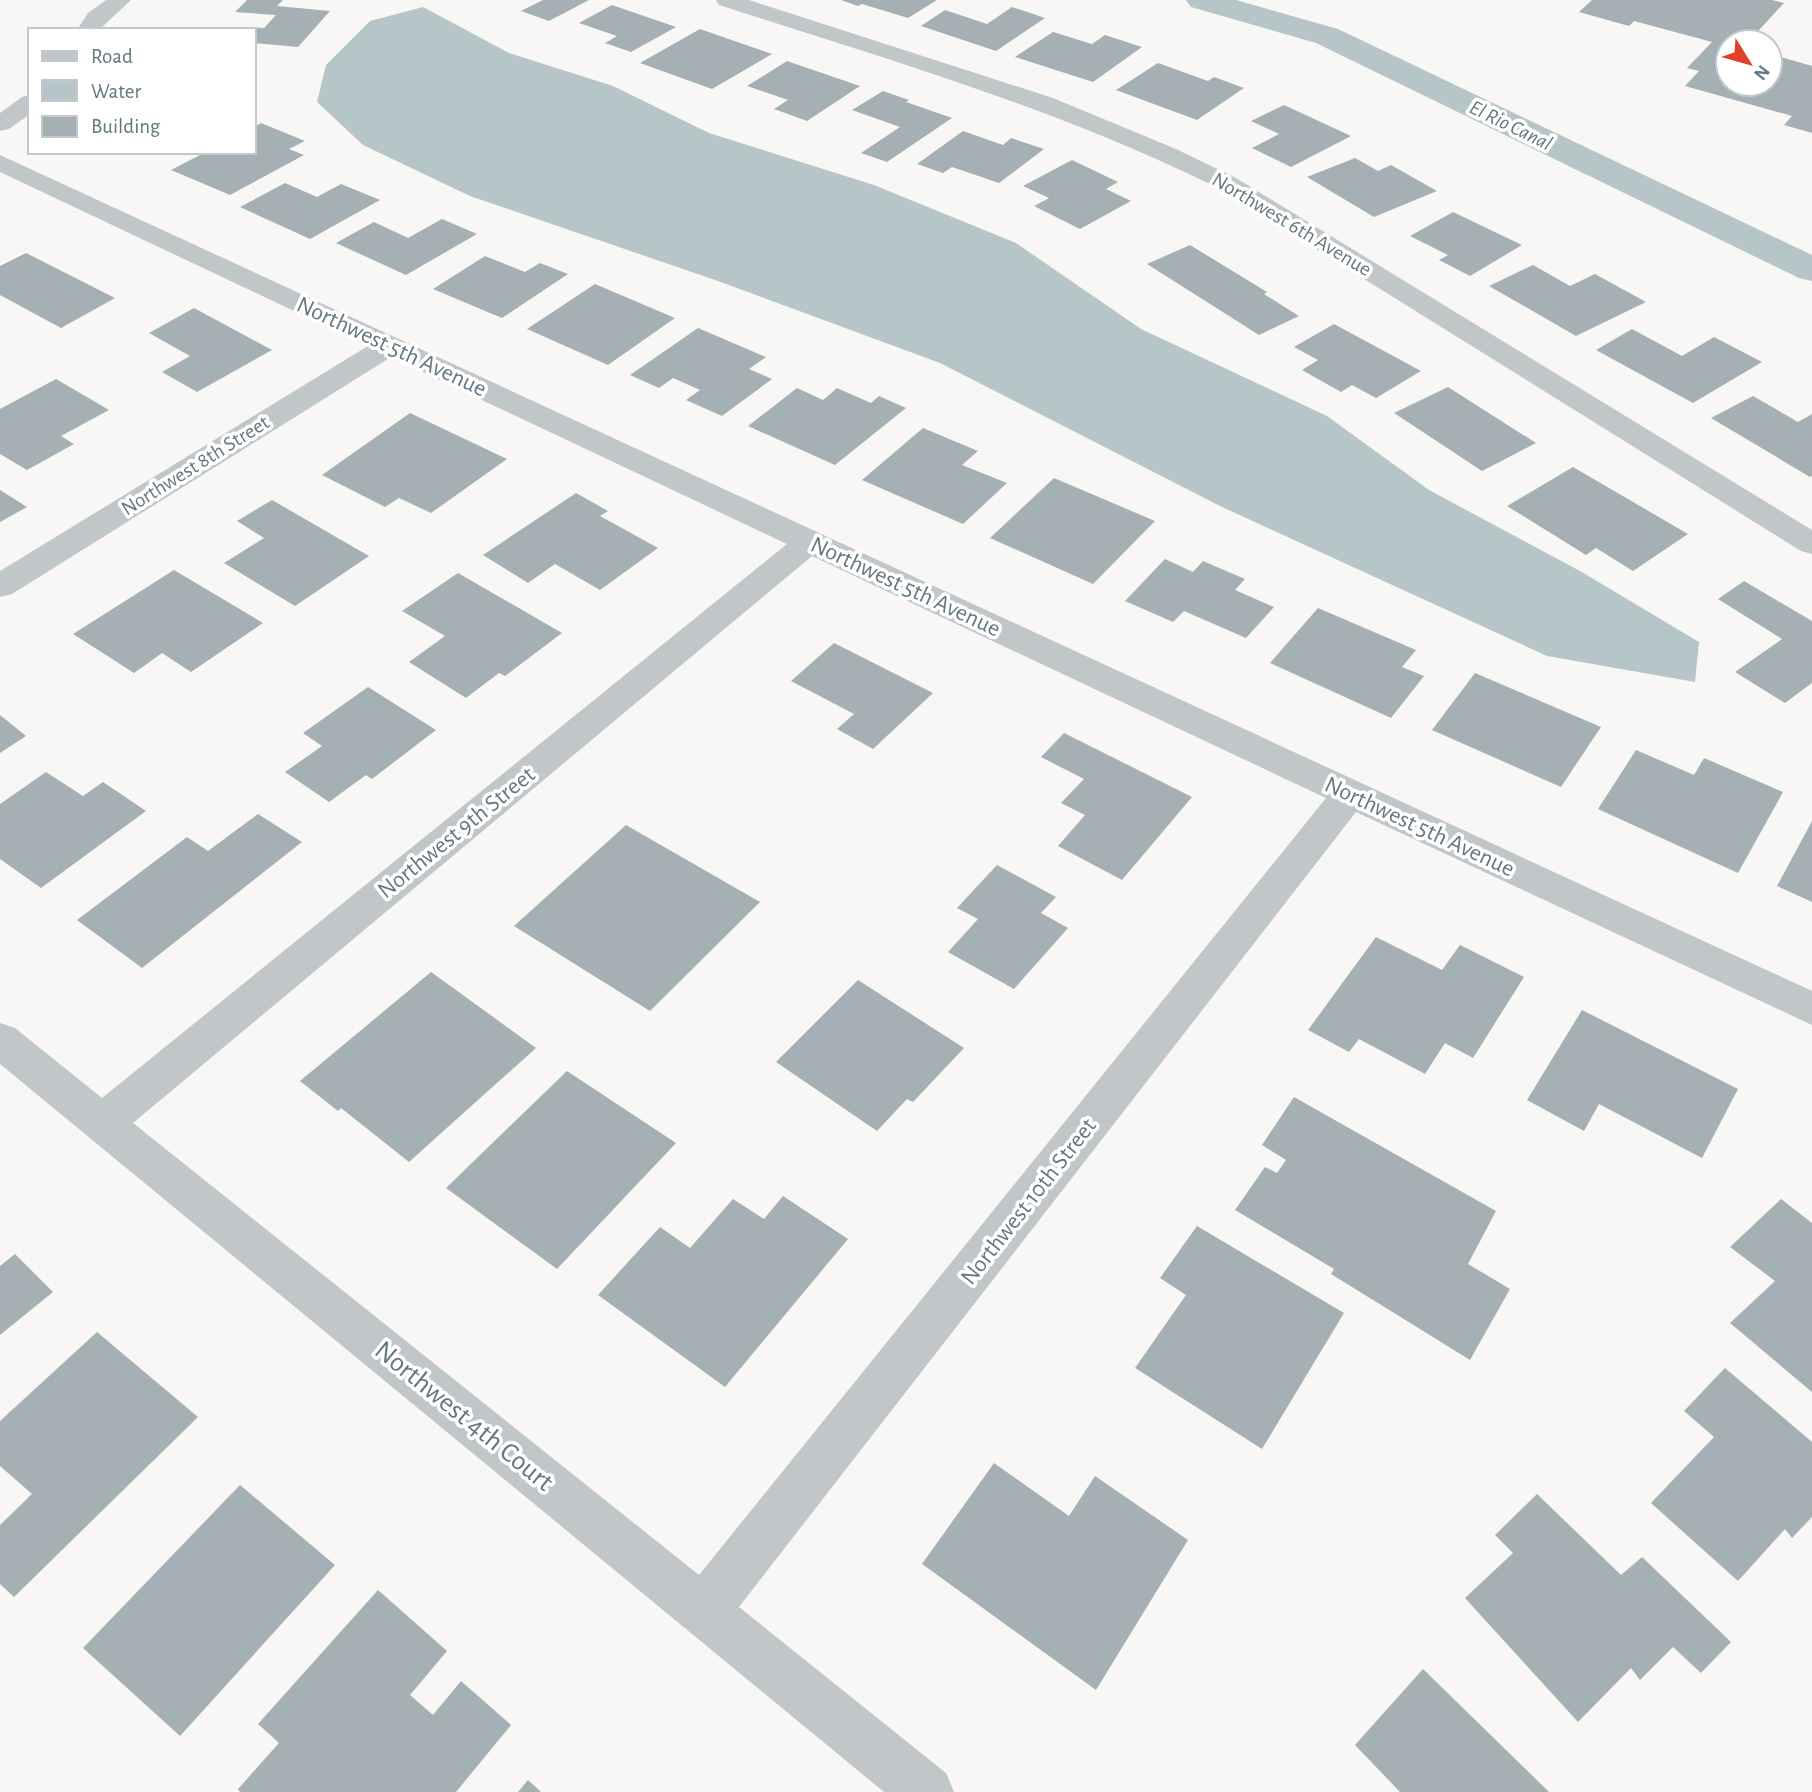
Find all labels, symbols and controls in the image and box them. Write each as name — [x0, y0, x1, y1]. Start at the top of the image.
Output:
legend — [28, 28, 256, 154]
north arrow — [1714, 28, 1784, 98]
text: Road — [91, 46, 133, 67]
text: N — [1750, 61, 1773, 83]
text: Water — [91, 81, 141, 102]
water label: El Rio Canal — [1466, 97, 1555, 154]
text: Building — [91, 116, 161, 137]
street label: Northwest 6th Avenue — [1208, 169, 1375, 280]
street label: Northwest 5th Avenue — [293, 292, 490, 401]
street label: Northwest 8th Street — [118, 411, 273, 519]
street label: Northwest 5th Avenue — [807, 532, 1004, 641]
street label: Northwest 9th Street — [374, 762, 540, 903]
street label: Northwest 5th Avenue — [1321, 772, 1518, 881]
street label: Northwest 10th Street — [957, 1114, 1101, 1289]
street label: Northwest 4th Court — [369, 1336, 558, 1497]

